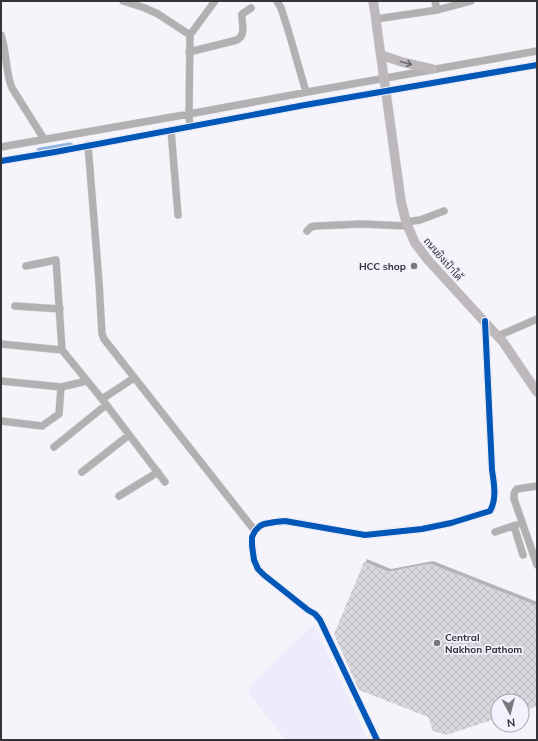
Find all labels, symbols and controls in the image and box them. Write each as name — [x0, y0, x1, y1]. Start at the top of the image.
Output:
one-way arrow — [400, 60, 413, 67]
street label: ถนนยิงเป้าใต้ — [421, 235, 466, 284]
place label: HCC shop — [359, 260, 406, 273]
marker: HCC shop — [409, 261, 419, 271]
place label: Central Nakhon Pathom — [445, 631, 522, 656]
marker: Central Nakhon Pathom — [432, 638, 442, 648]
north arrow — [490, 693, 530, 733]
text: N — [506, 715, 516, 730]

